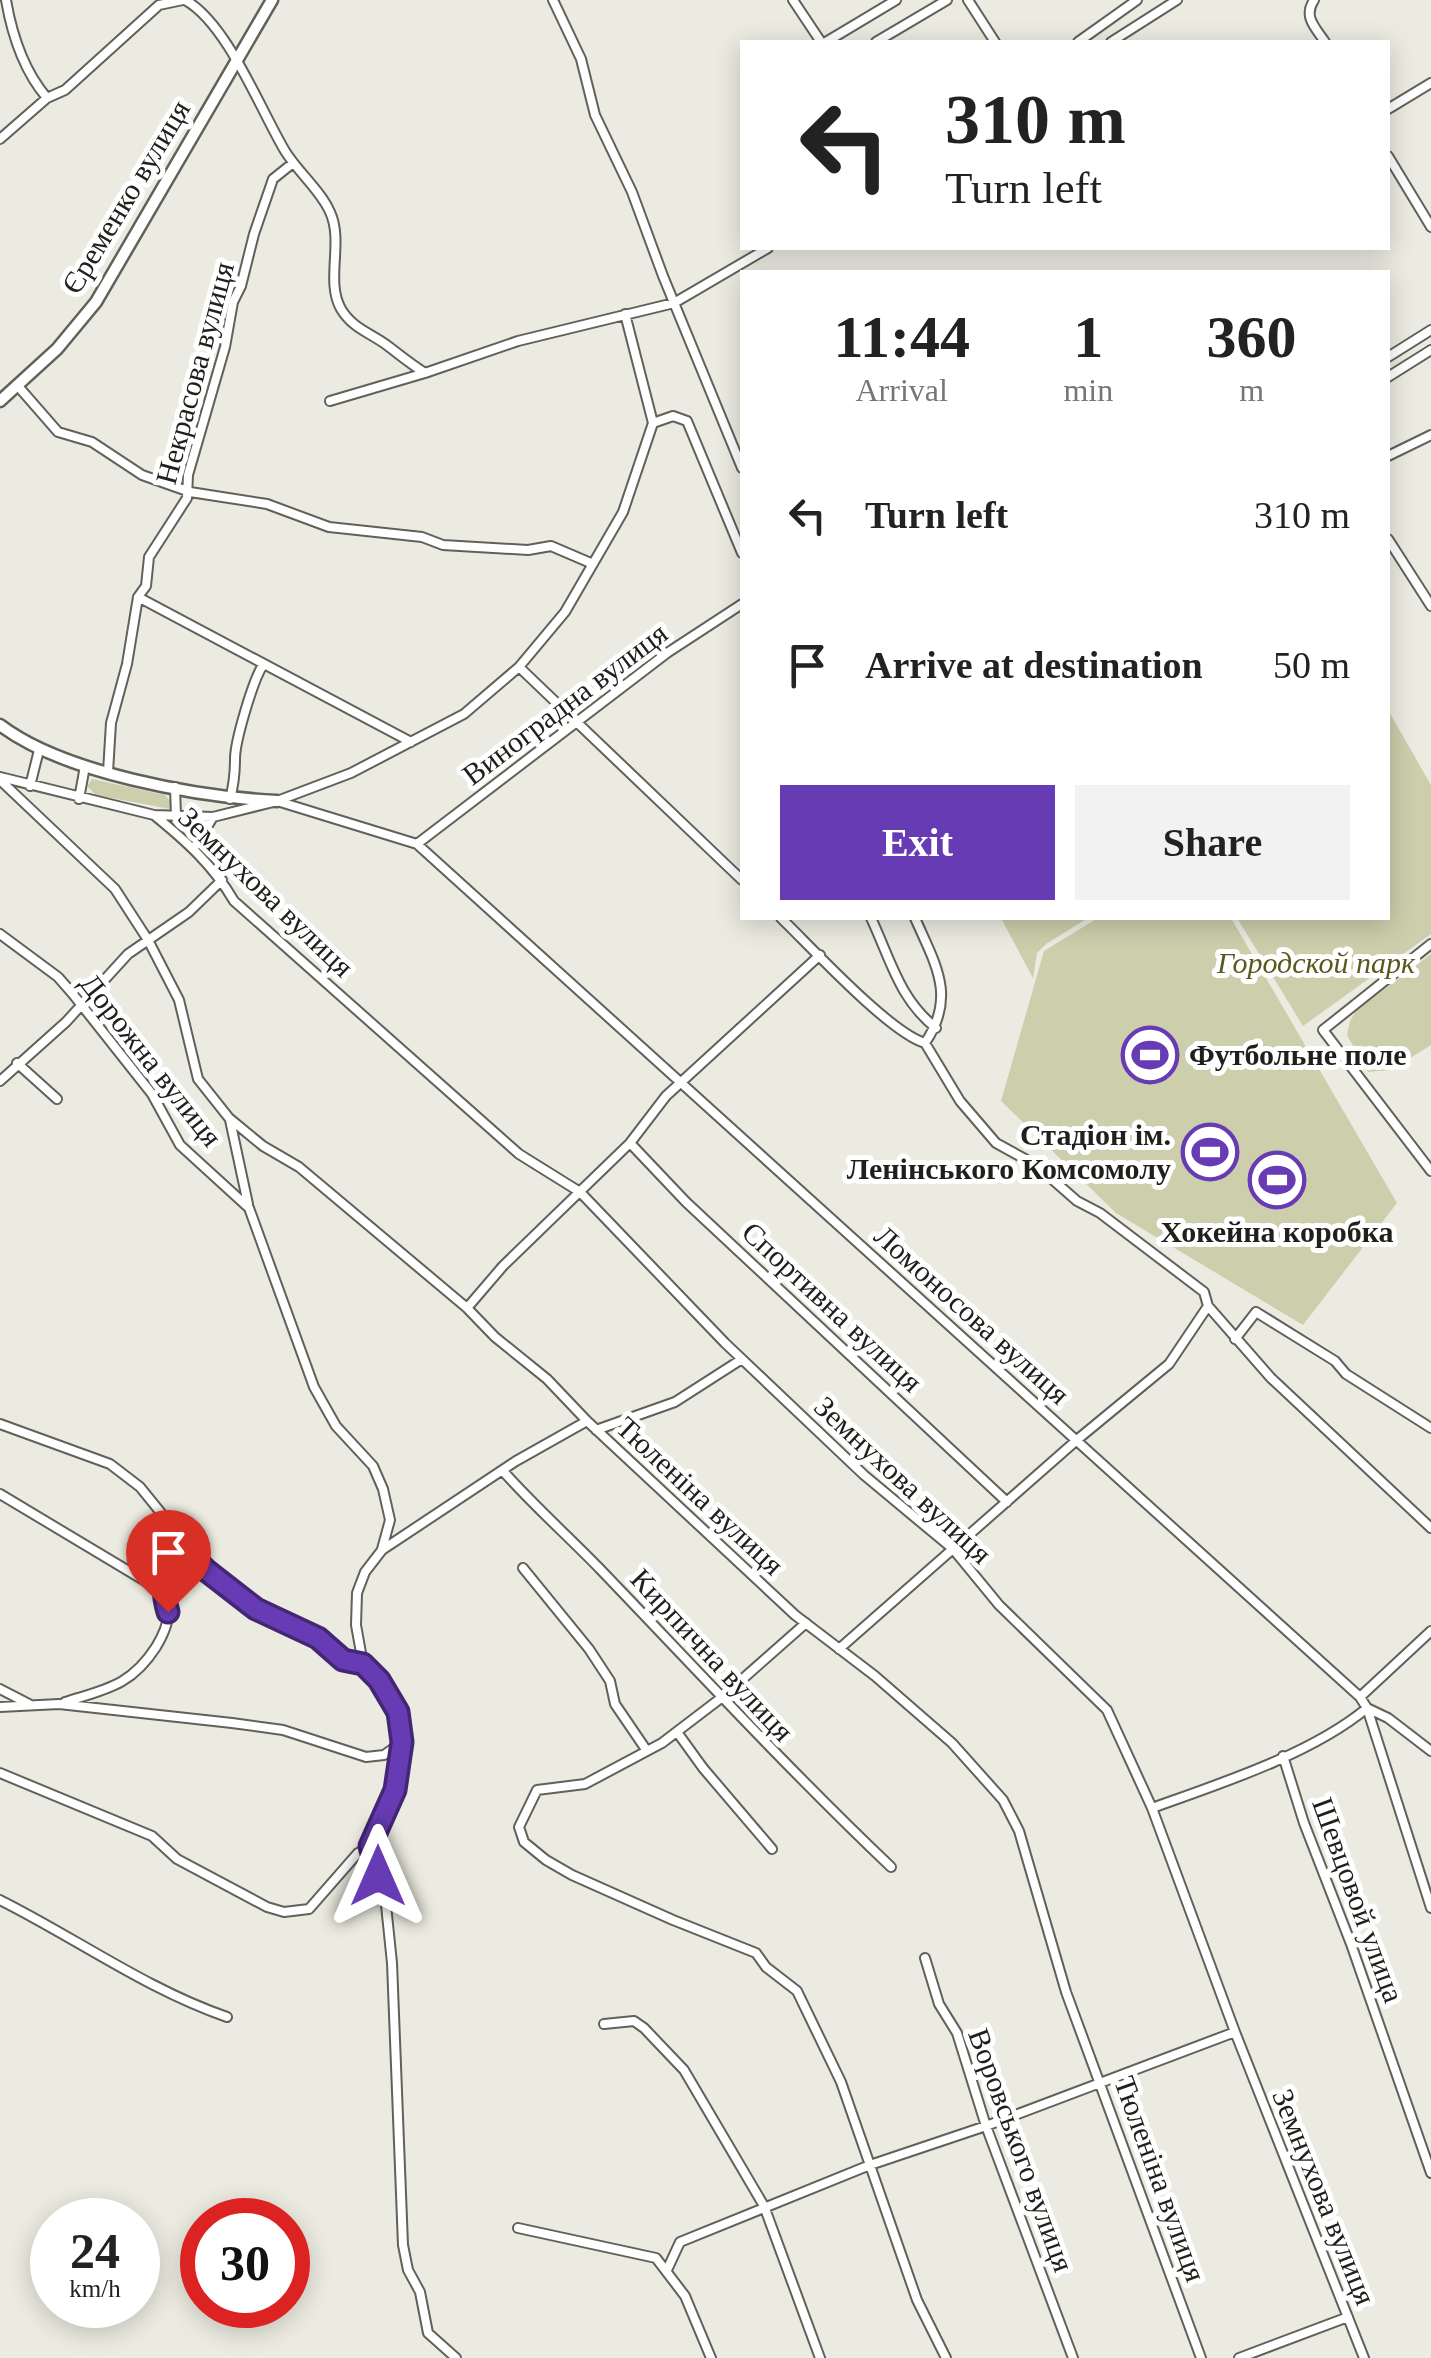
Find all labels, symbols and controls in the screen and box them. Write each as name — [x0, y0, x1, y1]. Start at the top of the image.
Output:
icon: left — [780, 80, 910, 210]
text: 310 m — [945, 81, 1126, 158]
street label: Єременко вулиця — [55, 94, 196, 299]
text: Turn left — [945, 163, 1102, 213]
street label: Некрасова вулиця — [149, 258, 240, 487]
text: 11:44 — [833, 304, 970, 370]
text: 1 — [1073, 304, 1103, 370]
text: 360 — [1207, 304, 1297, 370]
text: Arrival — [856, 372, 948, 408]
text: min — [1063, 372, 1113, 408]
text: m — [1239, 372, 1264, 408]
icon: left — [780, 488, 835, 543]
text: Turn left — [865, 494, 1008, 536]
text: 310 m — [1254, 494, 1350, 536]
street label: Виноградна вулиця — [456, 616, 674, 791]
icon: arrive — [780, 638, 835, 693]
text: Arrive at destination — [865, 644, 1203, 686]
text: 50 m — [1273, 644, 1350, 686]
button: Exit — [780, 785, 1055, 900]
button: Share — [1075, 785, 1350, 900]
street label: Земнухова вулиця — [172, 800, 361, 983]
park label: Городской парк — [1216, 946, 1416, 979]
street label: Дорожна вулиця — [74, 967, 229, 1153]
sports icon: Футбольне поле — [1120, 1025, 1180, 1085]
place label: Футбольне поле — [1189, 1038, 1407, 1071]
place label: Стадіон ім. Ленінського Комсомолу — [847, 1118, 1171, 1185]
sports icon: Стадіон ім. Ленінського Комсомолу — [1180, 1122, 1240, 1182]
sports icon: Хокейна коробка — [1247, 1150, 1307, 1210]
street label: Спортивна вулиця — [736, 1215, 929, 1398]
place label: Хокейна коробка — [1160, 1215, 1394, 1248]
street label: Ломоносова вулиця — [868, 1219, 1077, 1411]
street label: Земнухова вулиця — [808, 1389, 999, 1570]
street label: Тюленіна вулиця — [610, 1410, 791, 1581]
pin — [126, 1510, 211, 1613]
icon: arrive — [141, 1525, 196, 1580]
street label: Кирпична вулиця — [624, 1562, 801, 1748]
street label: Шевцовой улица — [1306, 1793, 1411, 2007]
position arrow — [326, 1824, 430, 1928]
street label: Воровського вулиця — [962, 2024, 1081, 2276]
street label: Тюленіна вулиця — [1108, 2072, 1213, 2286]
street label: Земнухова вулиця — [1266, 2084, 1383, 2310]
speed limit sign: 30 — [180, 2198, 310, 2328]
text: 24 — [70, 2223, 120, 2279]
text: km/h — [69, 2275, 121, 2302]

